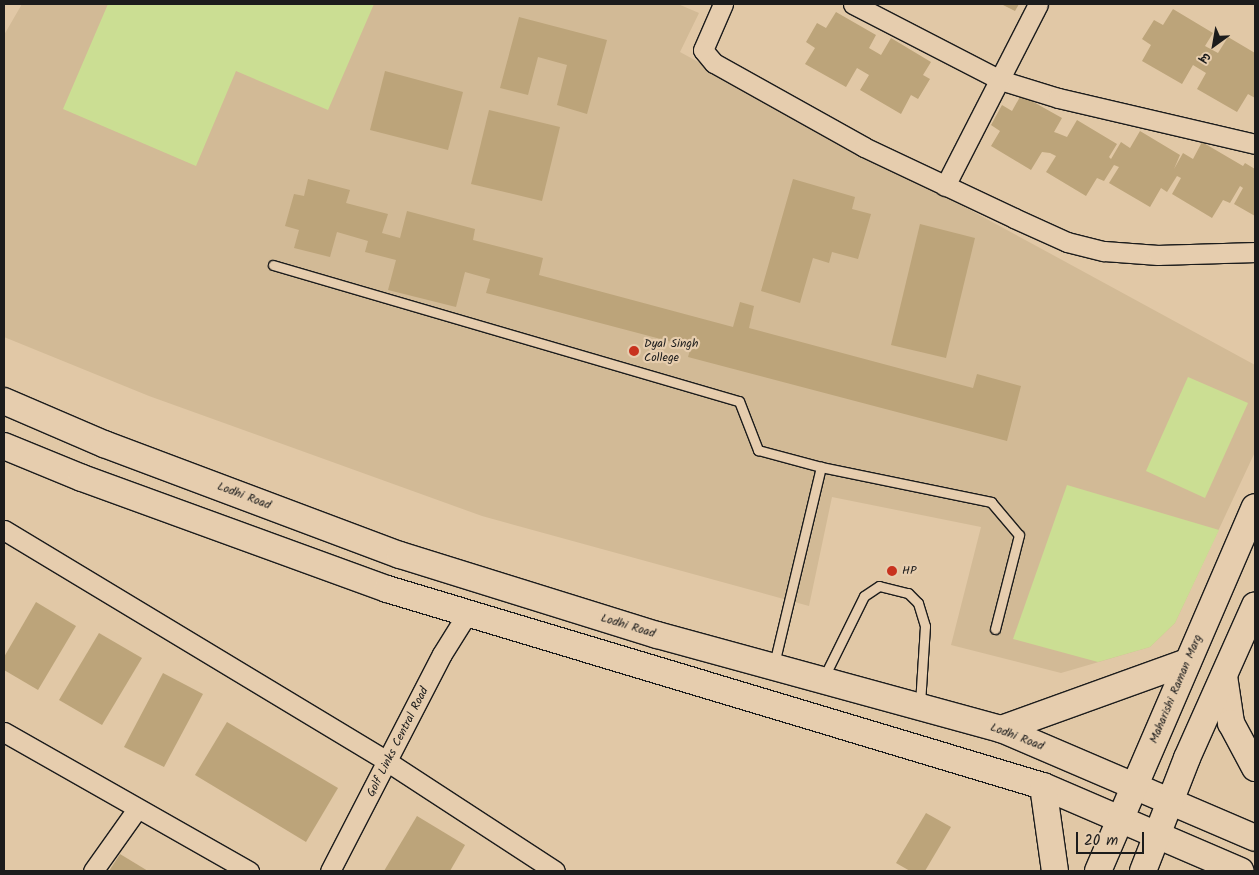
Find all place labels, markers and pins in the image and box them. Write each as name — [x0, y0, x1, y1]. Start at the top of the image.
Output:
place label: Dyal Singh College — [644, 337, 699, 365]
marker: Dyal Singh College — [628, 345, 640, 357]
place label: HP — [902, 564, 917, 578]
marker: HP — [886, 565, 898, 577]

